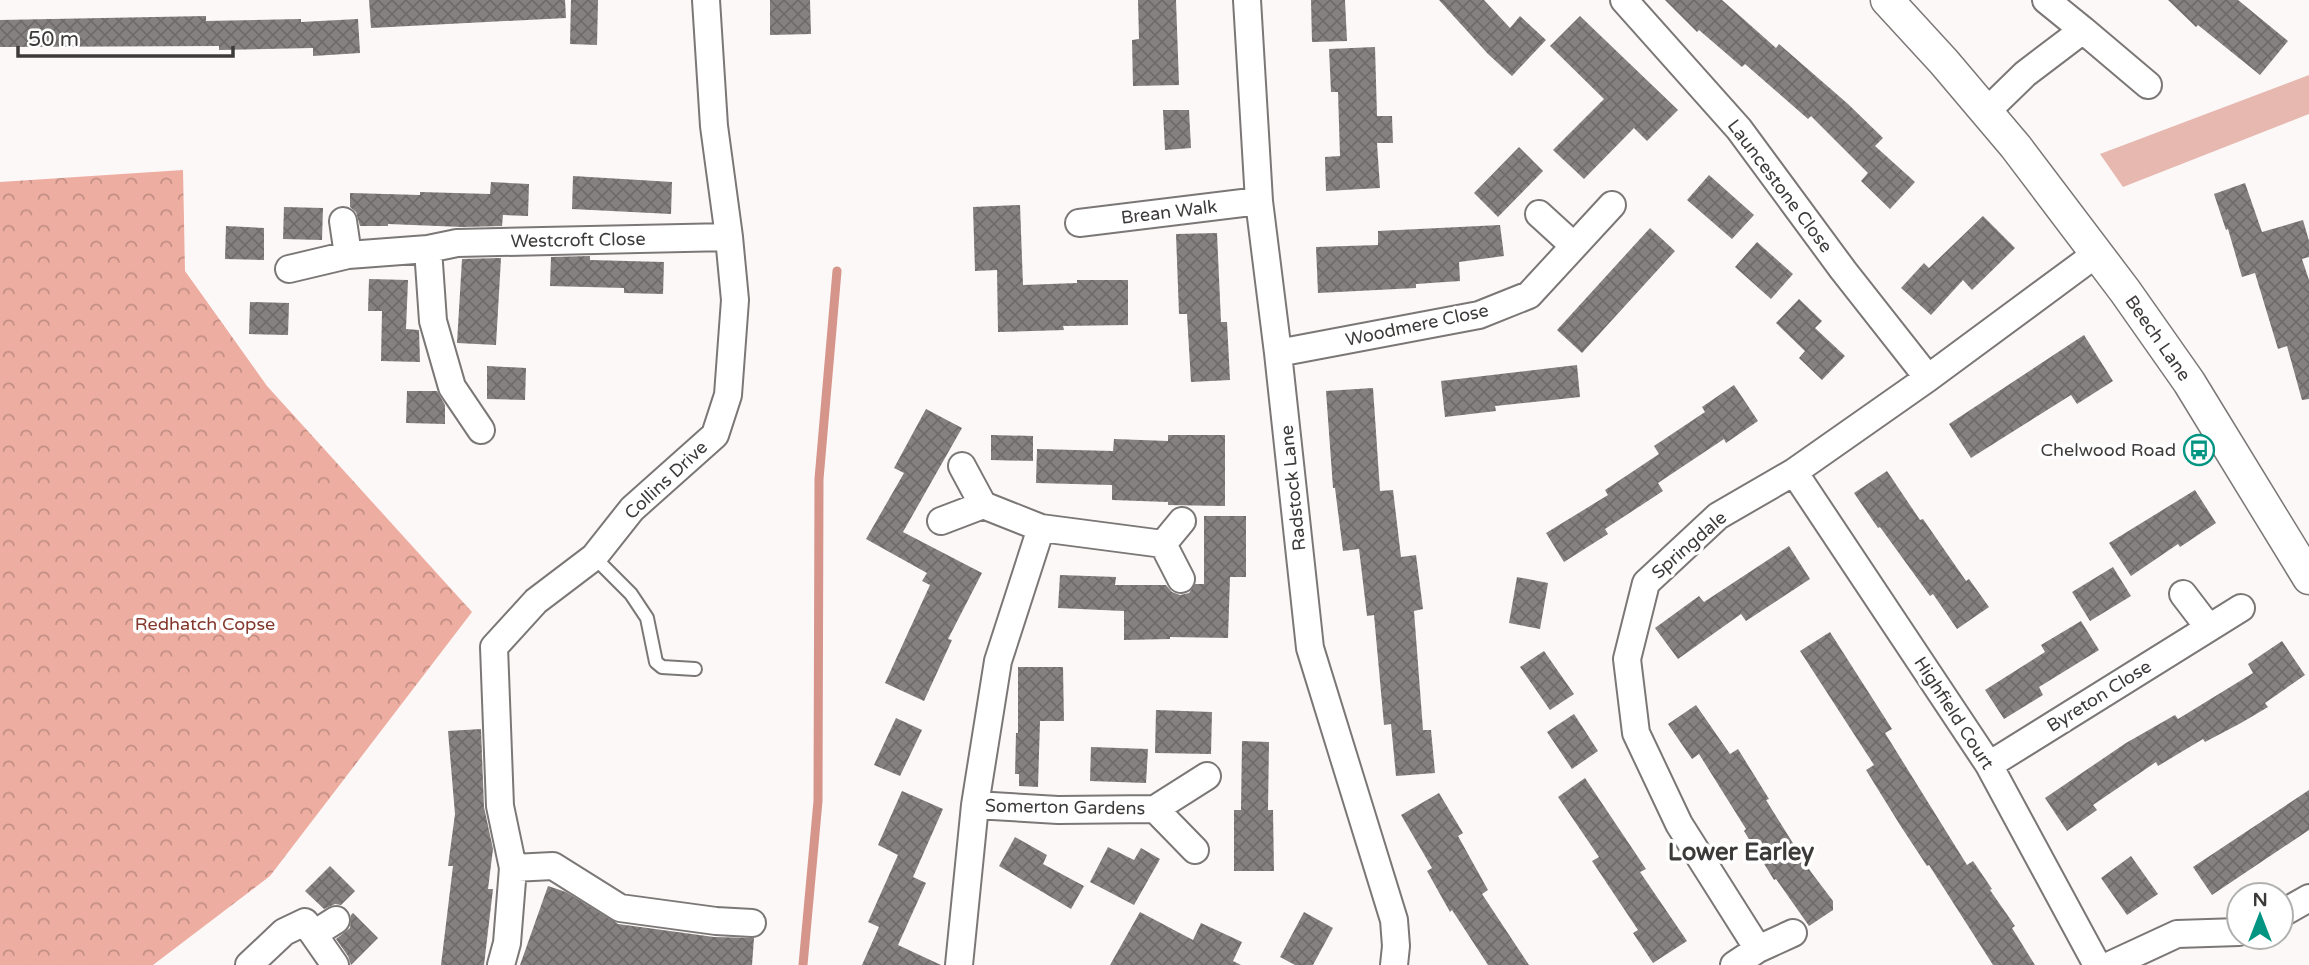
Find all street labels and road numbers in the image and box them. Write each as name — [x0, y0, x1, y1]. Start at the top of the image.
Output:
street label: Launcestone Close — [1723, 115, 1837, 257]
street label: Brean Walk — [1120, 195, 1219, 229]
street label: Westcroft Close — [510, 228, 646, 252]
street label: Beech Lane — [2120, 291, 2196, 385]
street label: Woodmere Close — [1343, 299, 1491, 351]
street label: Radstock Lane — [1275, 424, 1311, 552]
street label: Collins Drive — [620, 436, 712, 524]
street label: Springdale — [1647, 506, 1731, 584]
street label: Highfield Court — [1909, 652, 1999, 774]
street label: Byreton Close — [2043, 655, 2155, 737]
street label: Somerton Gardens — [985, 795, 1145, 819]

